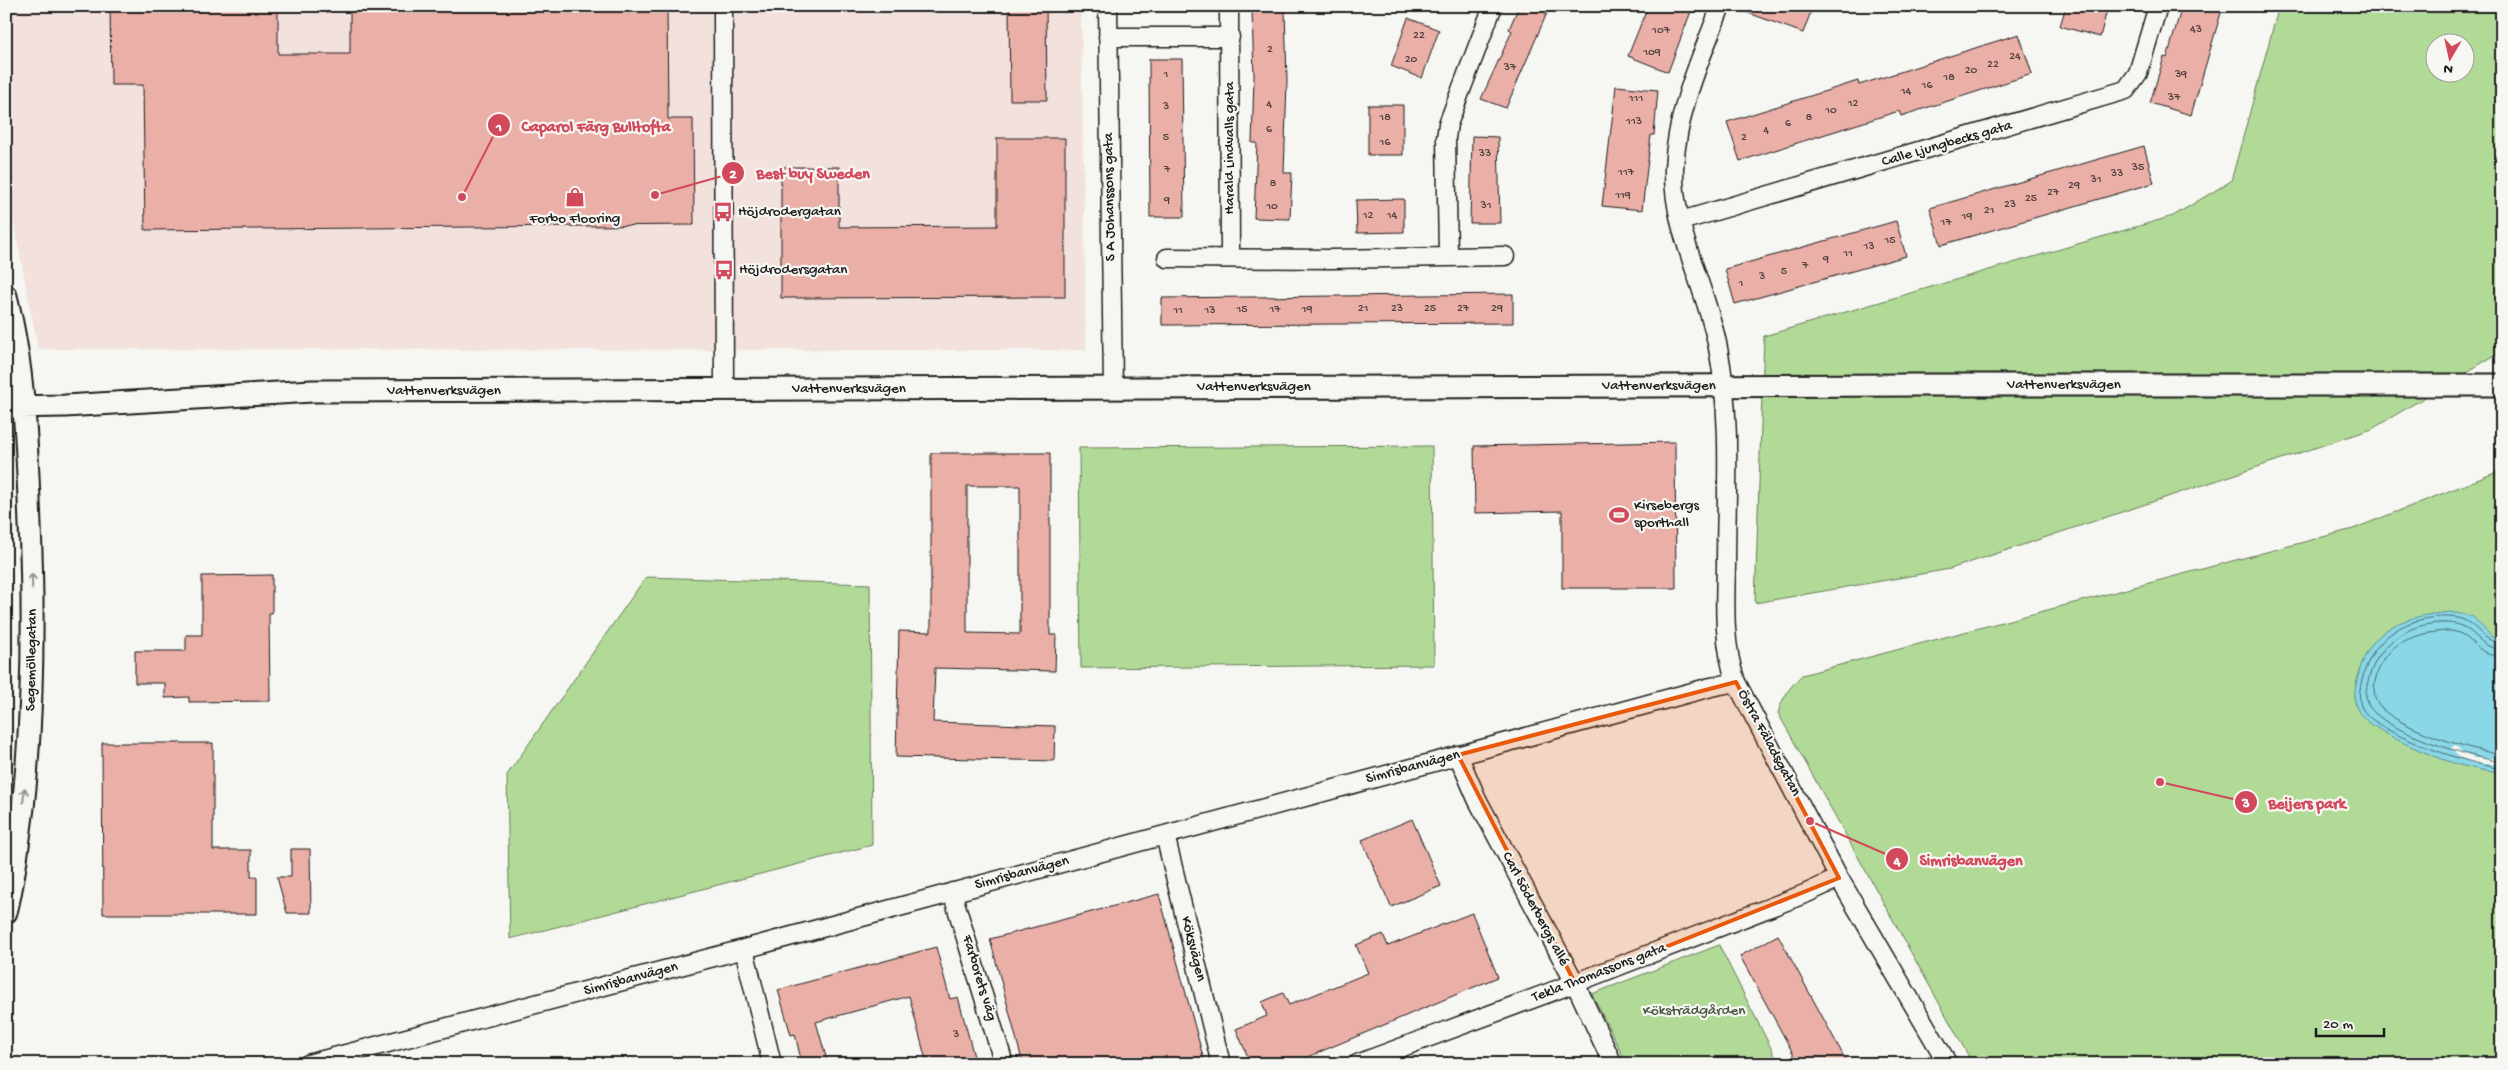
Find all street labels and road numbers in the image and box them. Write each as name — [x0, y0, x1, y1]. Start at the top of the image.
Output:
street label: Harald Lindvalls gata — [1221, 81, 1239, 214]
street label: Calle Ljungbecks gata — [1880, 117, 2015, 171]
street label: S A Johanssons gata — [1100, 132, 1120, 261]
street label: Vattenverksvägen — [2006, 376, 2121, 394]
street label: Vattenverksvägen — [1601, 377, 1716, 395]
street label: Vattenverksvägen — [1196, 378, 1311, 396]
street label: Vattenverksvägen — [791, 380, 906, 398]
street label: Vattenverksvägen — [386, 382, 501, 400]
street label: Segemöllegatan — [22, 609, 42, 711]
street label: Östra Fäladsgatan — [1733, 687, 1805, 799]
street label: Simrisbanvägen — [1364, 746, 1462, 788]
street label: Carl Söderbergs allé — [1497, 849, 1573, 969]
street label: Simrisbanvägen — [973, 852, 1071, 894]
street label: Köksvägen — [1176, 915, 1210, 983]
street label: Farborets väg — [957, 932, 1001, 1023]
street label: Tekla Thomassons gata — [1528, 939, 1669, 1007]
street label: Simrisbanvägen — [582, 958, 680, 1000]

